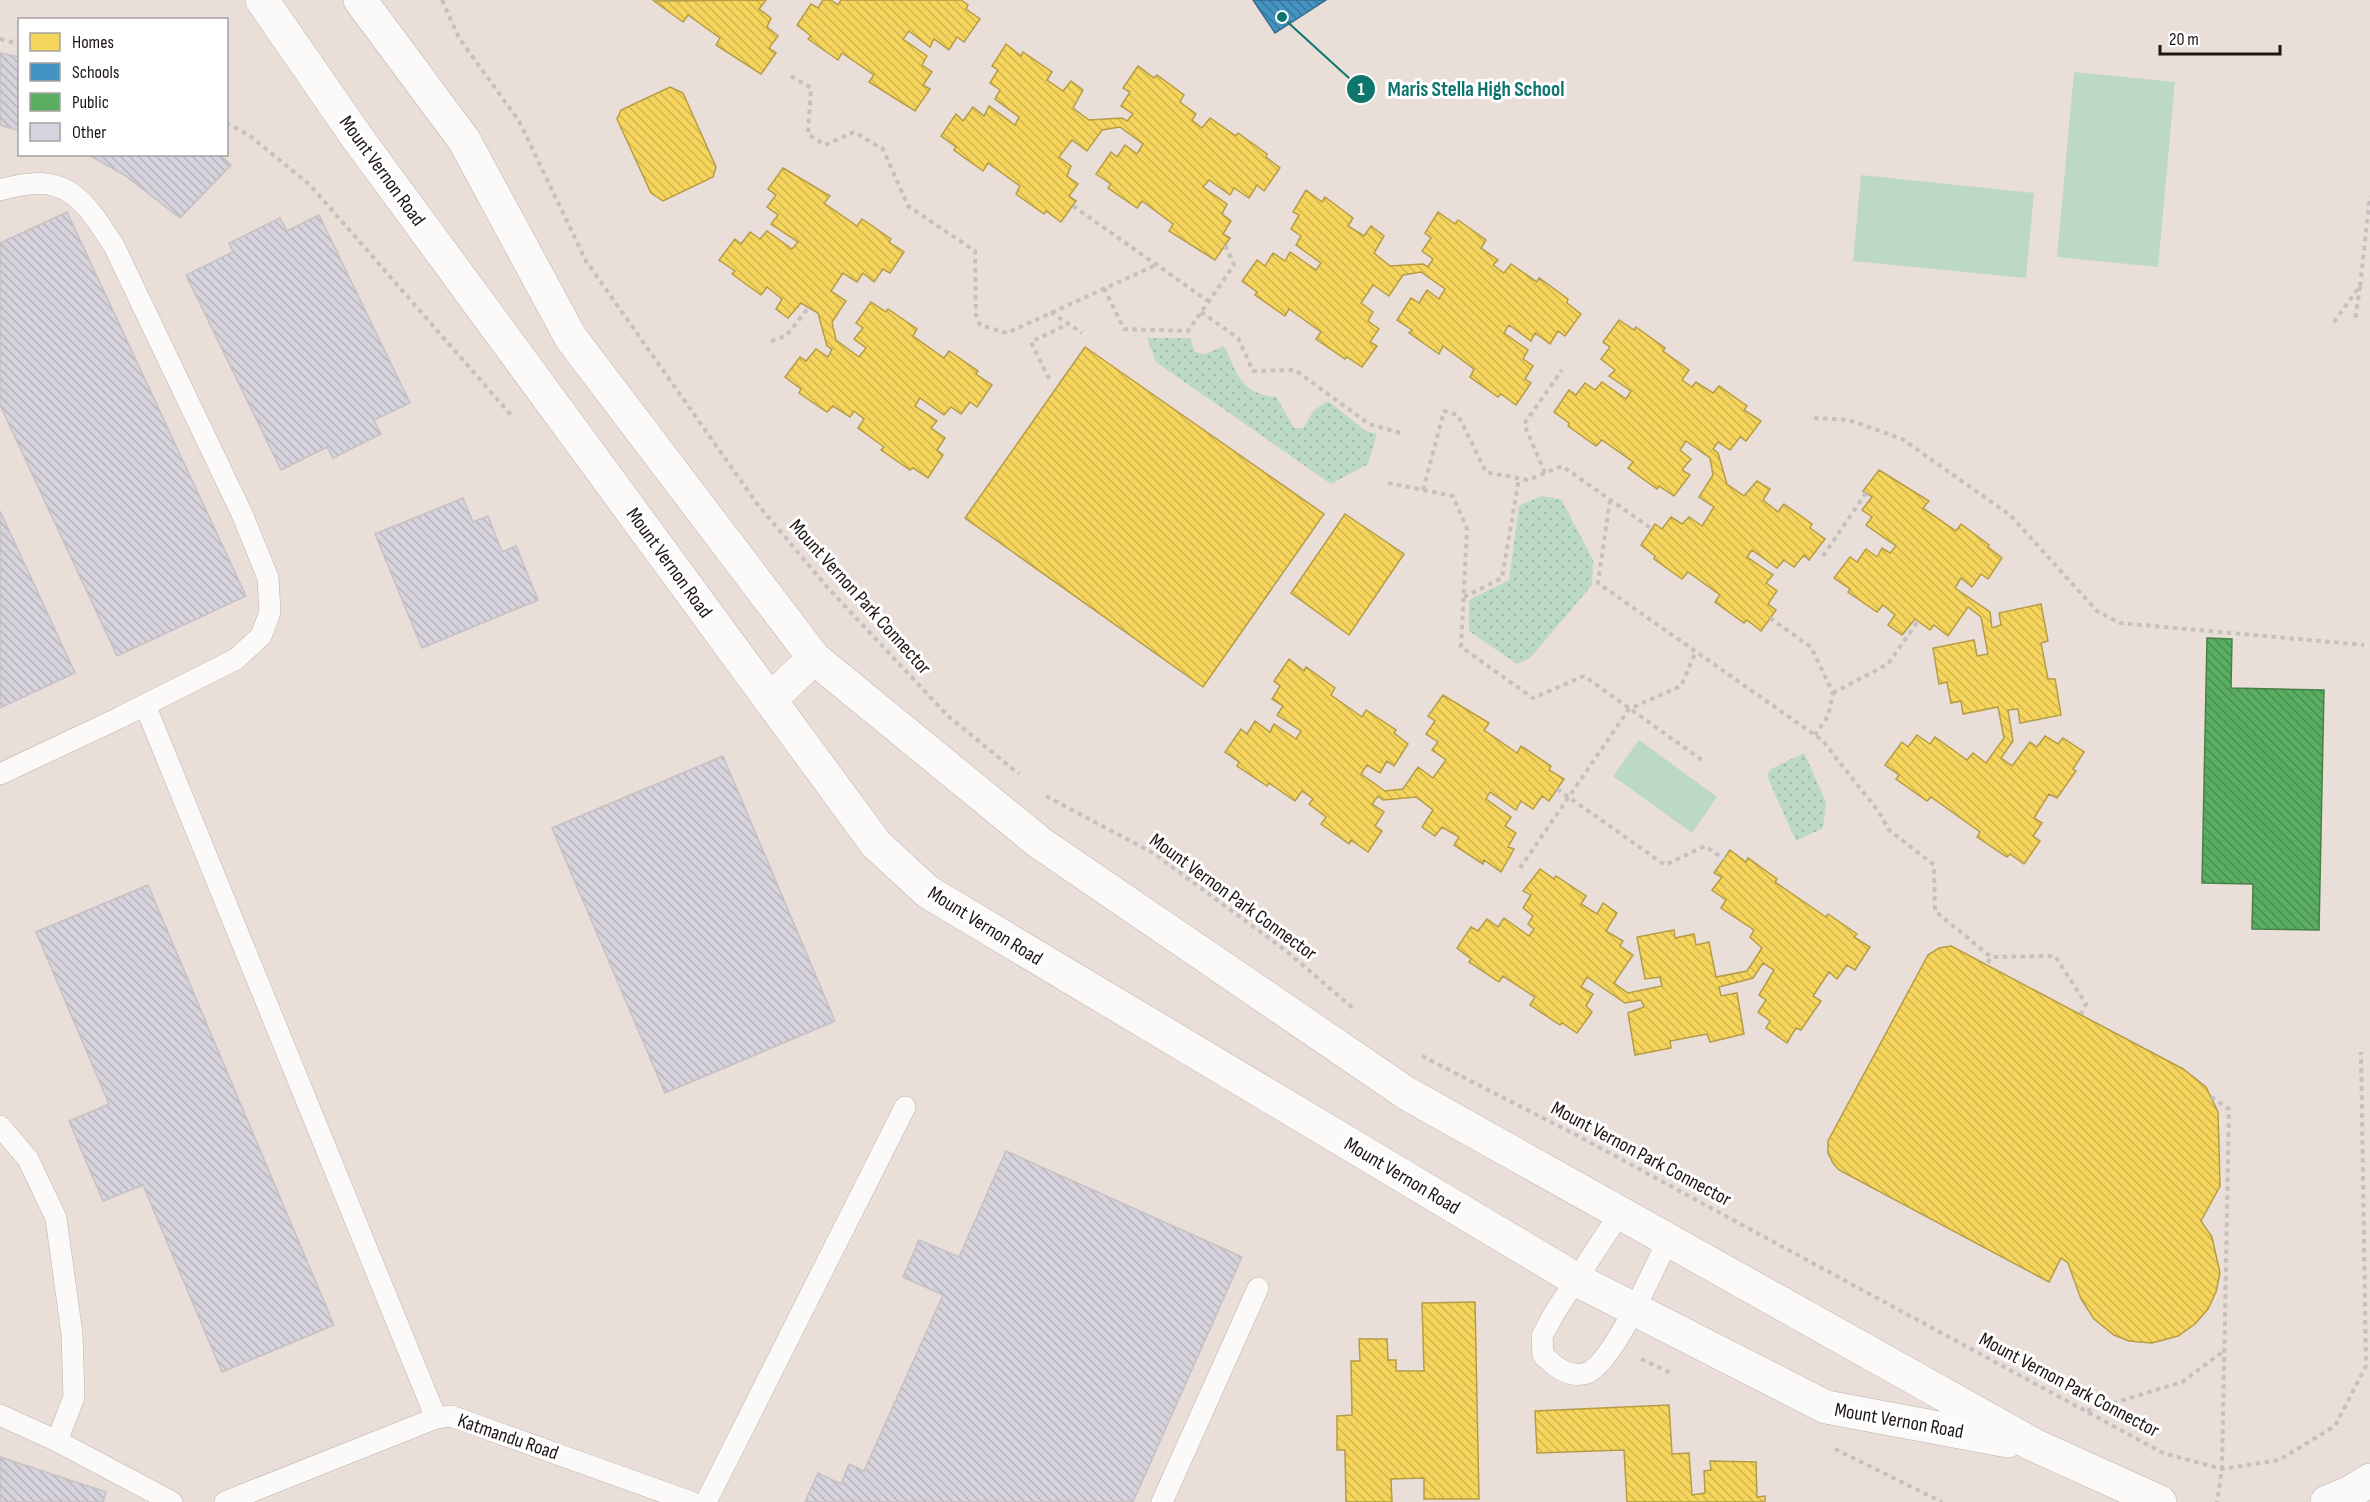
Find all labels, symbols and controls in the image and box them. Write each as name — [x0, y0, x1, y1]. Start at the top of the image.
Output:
legend — [18, 18, 228, 156]
scale bar — [2160, 18, 2280, 56]
text: 20 m — [2169, 29, 2199, 50]
text: Homes — [72, 32, 114, 53]
text: Schools — [72, 62, 119, 83]
callout: Maris Stella High School — [1346, 70, 1576, 109]
text: Maris Stella High School — [1388, 77, 1564, 102]
text: 1 — [1357, 79, 1365, 100]
text: Public — [72, 92, 109, 113]
street label: Mount Vernon Road — [334, 111, 430, 231]
text: Other — [72, 122, 106, 143]
street label: Mount Vernon Road — [621, 503, 717, 623]
street label: Mount Vernon Park Connector — [784, 514, 936, 680]
street label: Mount Vernon Park Connector — [1145, 828, 1321, 966]
street label: Mount Vernon Road — [923, 881, 1047, 971]
street label: Mount Vernon Park Connector — [1547, 1096, 1735, 1212]
street label: Mount Vernon Road — [1340, 1132, 1464, 1220]
street label: Mount Vernon Park Connector — [1975, 1327, 2163, 1443]
street label: Mount Vernon Road — [1833, 1398, 1965, 1444]
street label: Katmandu Road — [454, 1409, 562, 1465]

